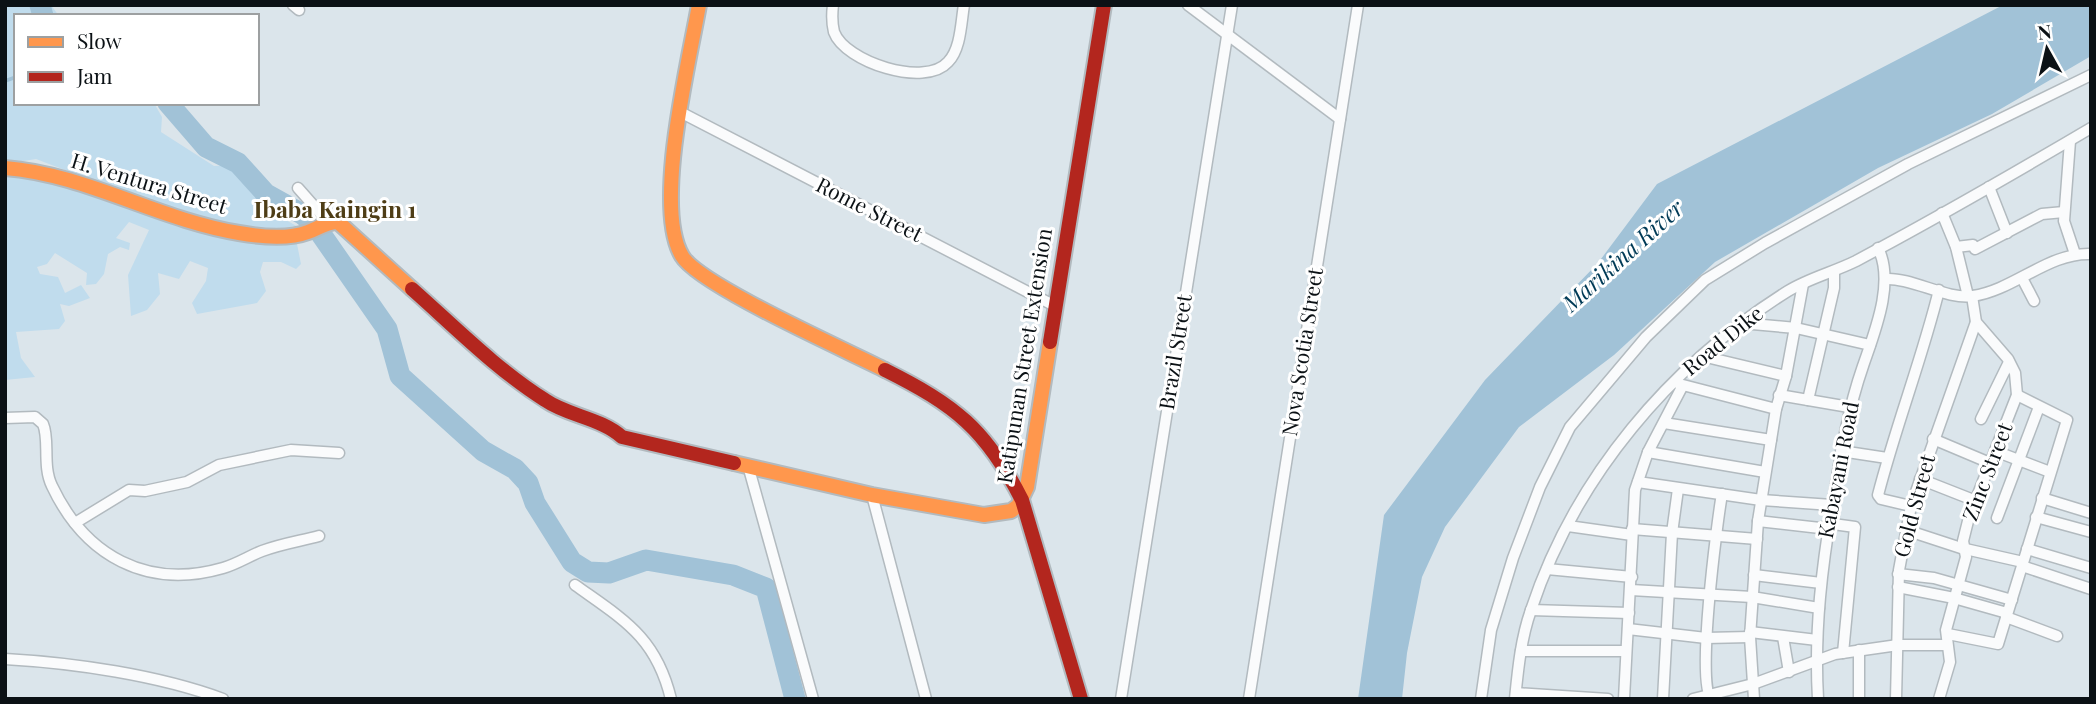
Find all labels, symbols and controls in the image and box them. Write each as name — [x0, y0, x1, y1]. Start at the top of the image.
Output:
legend — [14, 14, 259, 105]
north arrow — [2012, 14, 2082, 84]
text: N — [2036, 17, 2053, 45]
text: Slow — [77, 26, 122, 54]
text: Jam — [76, 61, 113, 89]
street label: H. Ventura Street — [68, 145, 232, 219]
street label: Rome Street — [812, 169, 928, 247]
water label: Marikina River — [1554, 191, 1690, 318]
district label: Ibaba Kaingin 1 — [254, 193, 416, 224]
street label: Katipunan Street Extension — [989, 226, 1057, 485]
street label: Nova Scotia Street — [1274, 265, 1328, 438]
street label: Brazil Street — [1151, 291, 1197, 411]
street label: Road Dike — [1676, 298, 1768, 381]
street label: Kabayani Road — [1810, 399, 1864, 541]
street label: Zinc Street — [1955, 418, 2018, 524]
street label: Gold Street — [1886, 450, 1940, 560]

